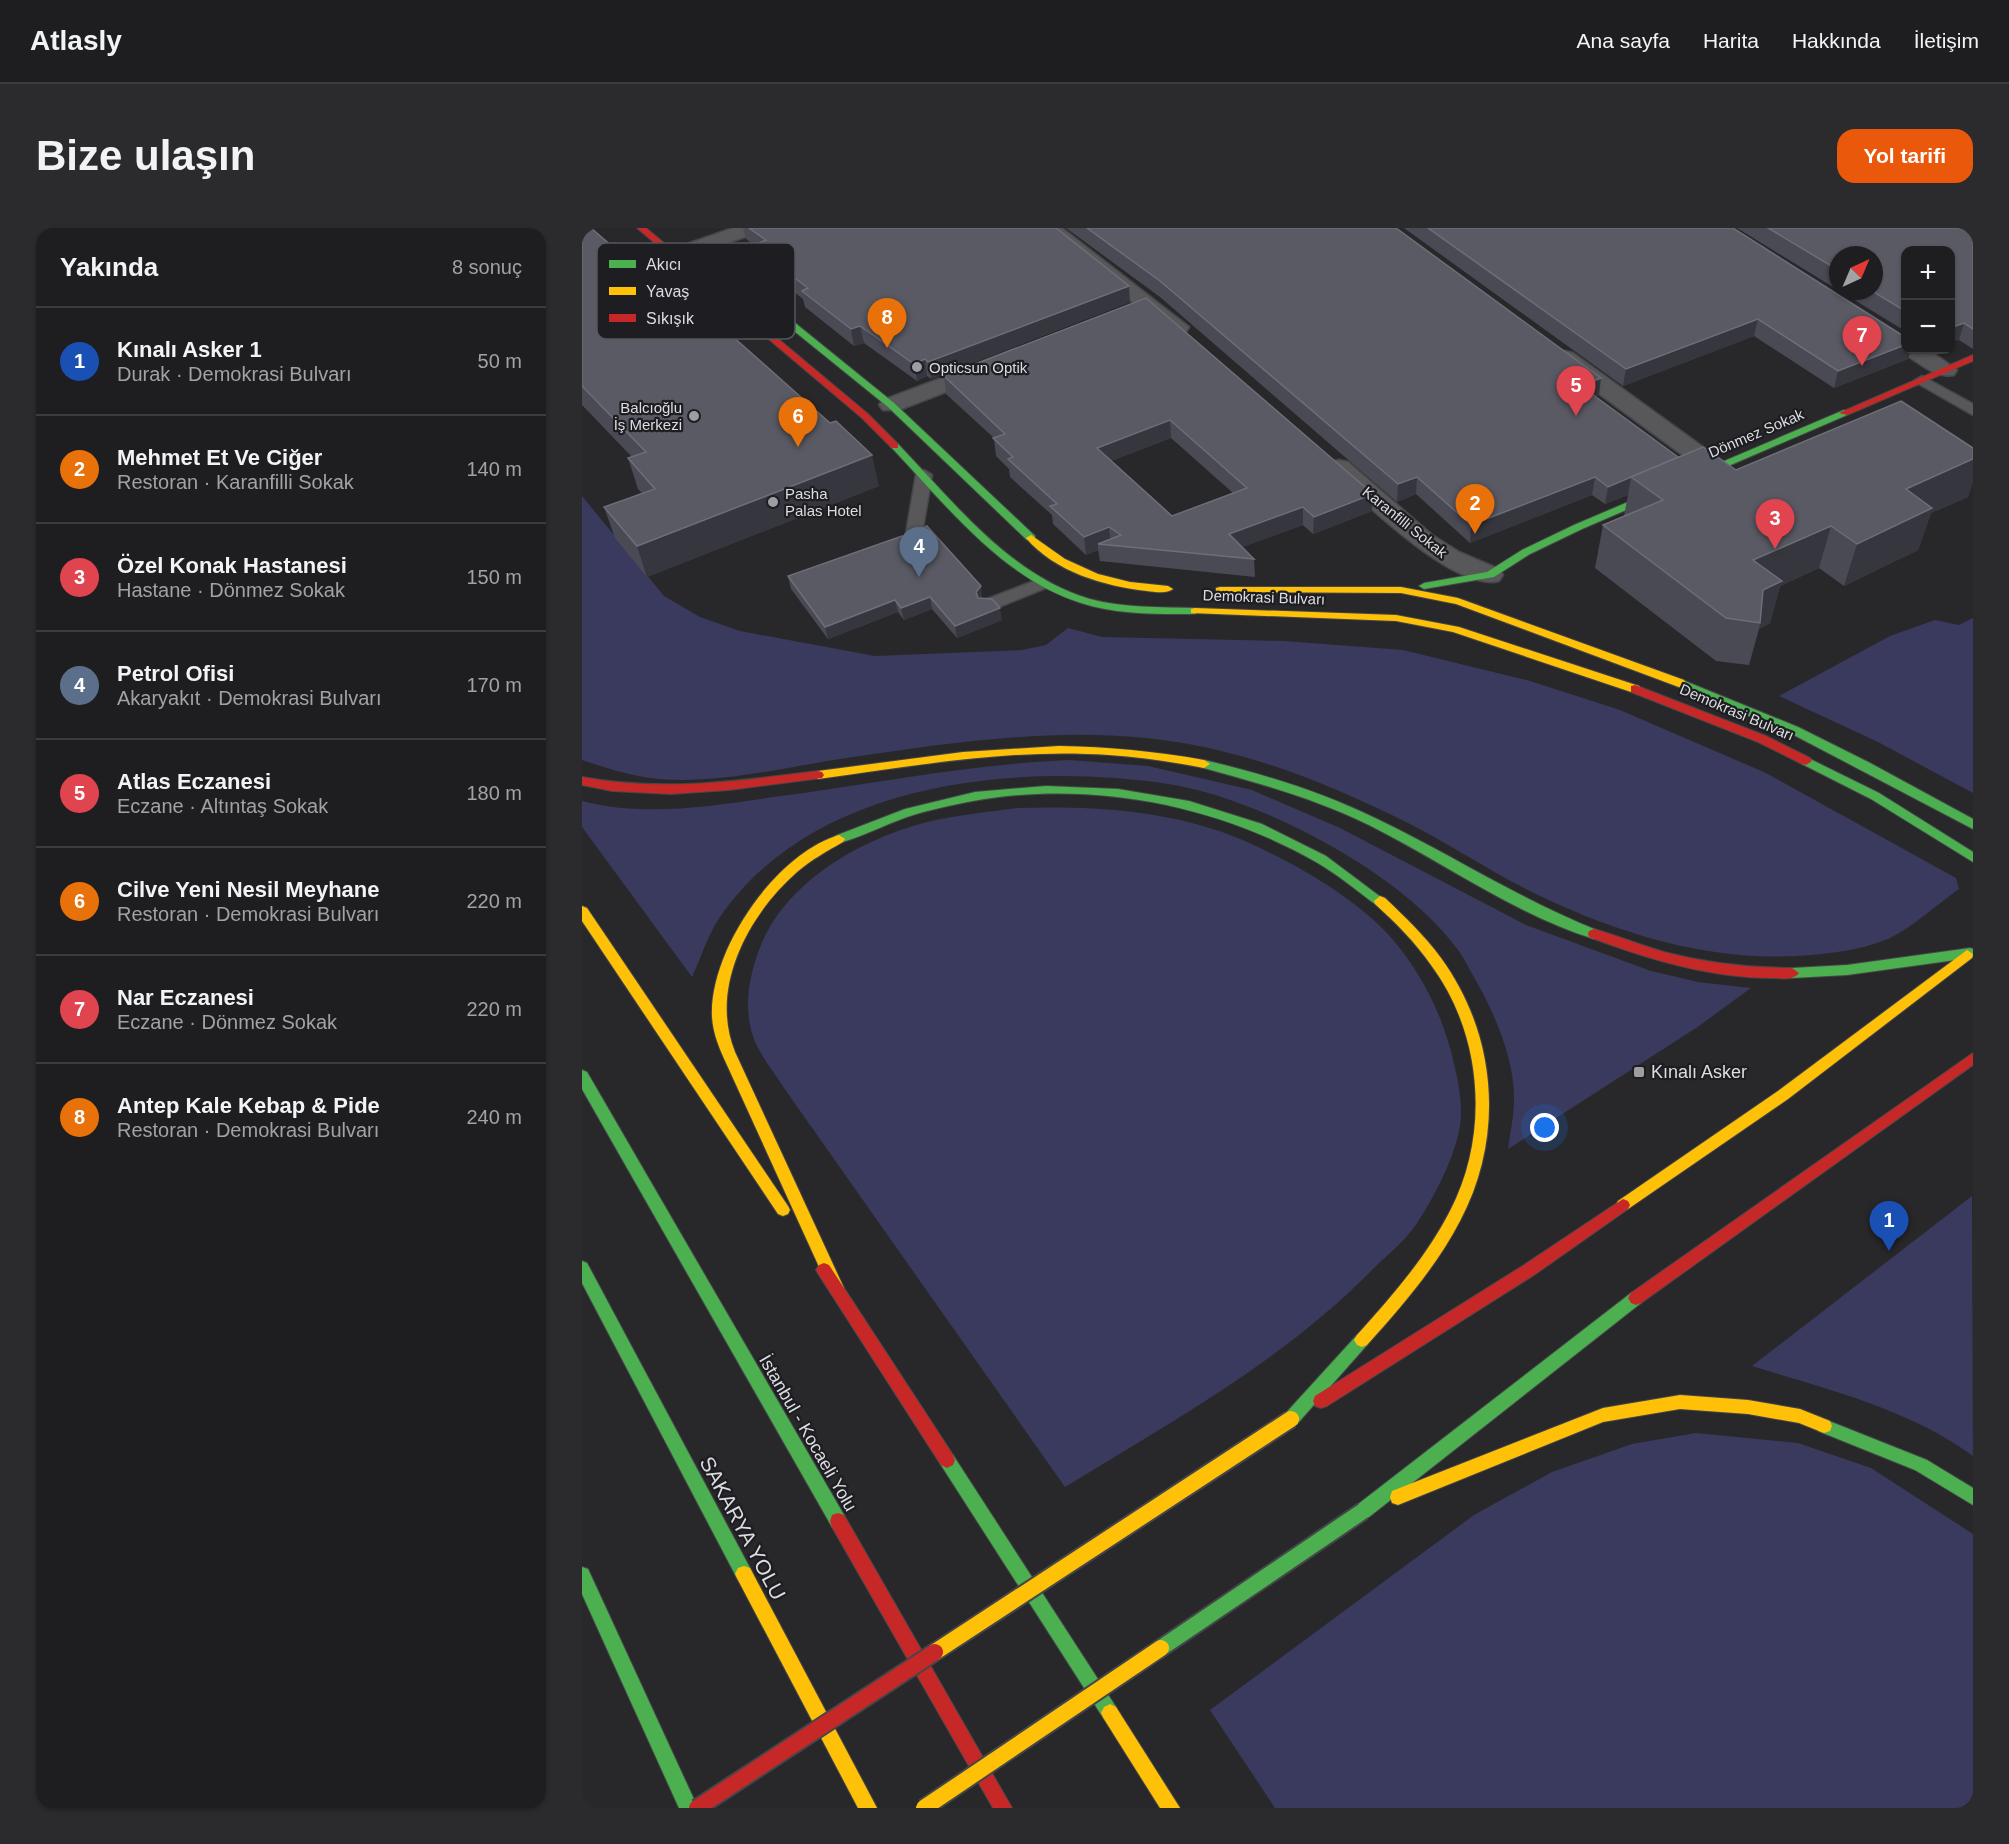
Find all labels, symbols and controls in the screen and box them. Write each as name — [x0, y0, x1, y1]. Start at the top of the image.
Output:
text: Atlasly — [30, 25, 122, 56]
text: Ana sayfa — [1577, 29, 1670, 52]
text: Harita — [1703, 29, 1759, 52]
text: Hakkında — [1792, 29, 1881, 52]
text: İletişim — [1914, 29, 1979, 52]
button: Yol tarifi — [1837, 129, 1973, 183]
text: Bize ulaşın — [36, 132, 255, 179]
legend — [597, 243, 795, 339]
north arrow — [1829, 246, 1883, 300]
map controls — [1901, 246, 1955, 354]
button: + — [1901, 246, 1955, 300]
text: Yakında — [60, 252, 158, 282]
text: 8 sonuç — [452, 256, 522, 278]
text: Akıcı — [646, 256, 682, 273]
text: Yavaş — [646, 283, 689, 300]
pin: 8 — [868, 298, 906, 348]
button: − — [1901, 300, 1955, 354]
text: Sıkışık — [646, 310, 695, 327]
pin: 7 — [1842, 316, 1882, 366]
text: Kınalı Asker 1 — [117, 337, 262, 362]
text: 1 — [74, 350, 85, 372]
text: 50 m — [478, 350, 522, 372]
place label: Opticsun Optik — [929, 359, 1028, 376]
marker: Opticsun Optik — [910, 360, 924, 374]
text: Durak · Demokrasi Bulvarı — [117, 363, 352, 385]
pin: 5 — [1556, 366, 1596, 416]
pin: 6 — [778, 398, 818, 447]
place label: Balcıoğlu İş Merkezi — [614, 399, 682, 433]
street label: Dönmez Sokak — [1706, 405, 1807, 461]
marker: Balcıoğlu İş Merkezi — [687, 409, 701, 423]
text: Mehmet Et Ve Ciğer — [117, 445, 322, 470]
text: 2 — [74, 458, 85, 480]
text: 140 m — [466, 458, 522, 480]
text: Restoran · Karanfilli Sokak — [117, 471, 354, 493]
street label: Karanfilli Sokak — [1359, 483, 1451, 561]
pin: 2 — [1456, 484, 1494, 534]
place label: Pasha Palas Hotel — [785, 485, 862, 519]
marker: Pasha Palas Hotel — [766, 495, 780, 509]
pin: 3 — [1756, 500, 1794, 549]
pin: 4 — [900, 528, 938, 577]
text: Özel Konak Hastanesi — [117, 553, 347, 578]
text: 3 — [74, 566, 85, 588]
text: 150 m — [466, 566, 522, 588]
text: Hastane · Dönmez Sokak — [117, 579, 345, 601]
street label: Demokrasi Bulvarı — [1202, 586, 1326, 608]
text: Petrol Ofisi — [117, 661, 234, 686]
text: 4 — [74, 674, 85, 696]
text: 170 m — [466, 674, 522, 696]
street label: Demokrasi Bulvarı — [1677, 680, 1797, 744]
text: Akaryakıt · Demokrasi Bulvarı — [117, 687, 382, 709]
text: Atlas Eczanesi — [117, 769, 271, 794]
text: 5 — [74, 782, 85, 804]
text: 180 m — [466, 782, 522, 804]
text: Eczane · Altıntaş Sokak — [117, 795, 328, 817]
text: Cilve Yeni Nesil Meyhane — [117, 877, 380, 902]
text: 6 — [74, 890, 85, 912]
text: 220 m — [466, 890, 522, 912]
text: Restoran · Demokrasi Bulvarı — [117, 903, 379, 925]
text: Nar Eczanesi — [117, 985, 254, 1010]
text: 7 — [74, 998, 85, 1020]
text: 220 m — [466, 998, 522, 1020]
text: Eczane · Dönmez Sokak — [117, 1011, 337, 1033]
place label: Kınalı Asker — [1651, 1062, 1747, 1082]
marker: Kınalı Asker — [1632, 1065, 1646, 1079]
text: Antep Kale Kebap & Pide — [117, 1093, 380, 1118]
text: 8 — [74, 1106, 85, 1128]
text: 240 m — [466, 1106, 522, 1128]
your location — [1530, 1113, 1559, 1142]
text: Restoran · Demokrasi Bulvarı — [117, 1119, 379, 1141]
pin: 1 — [1870, 1202, 1908, 1251]
street label: İstanbul - Kocaeli Yolu — [755, 1351, 861, 1515]
street label: SAKARYA YOLU — [696, 1453, 790, 1603]

